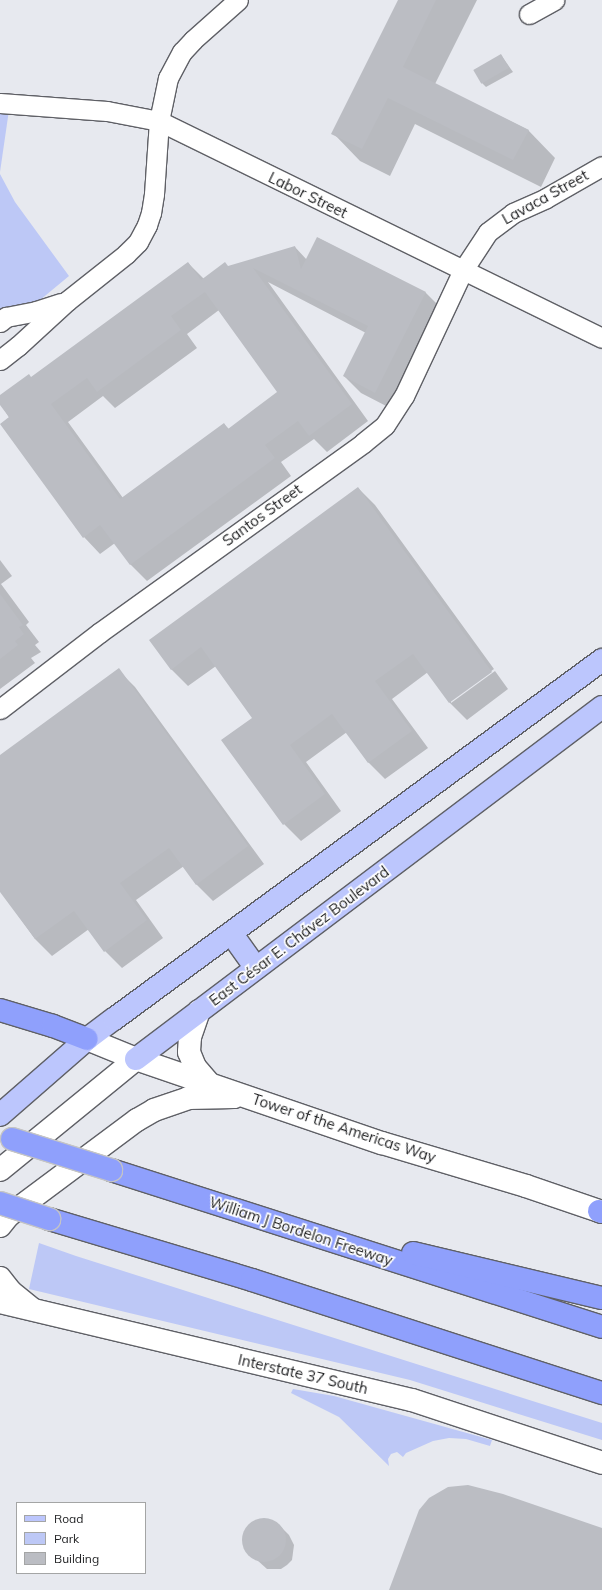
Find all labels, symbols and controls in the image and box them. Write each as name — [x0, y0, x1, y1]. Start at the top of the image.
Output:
street label: Lavaca Street — [499, 166, 591, 228]
street label: Labor Street — [266, 168, 350, 222]
street label: Santos Street — [219, 480, 305, 550]
street label: East César E. Chávez Boulevard — [206, 863, 392, 1009]
street label: Tower of the Americas Way — [250, 1090, 438, 1166]
street label: William J Bordelon Freeway — [207, 1193, 395, 1269]
street label: Interstate 37 South — [236, 1350, 370, 1398]
legend — [16, 1502, 146, 1574]
text: Road — [54, 1511, 83, 1526]
text: Park — [54, 1531, 79, 1546]
text: Building — [54, 1551, 99, 1566]

